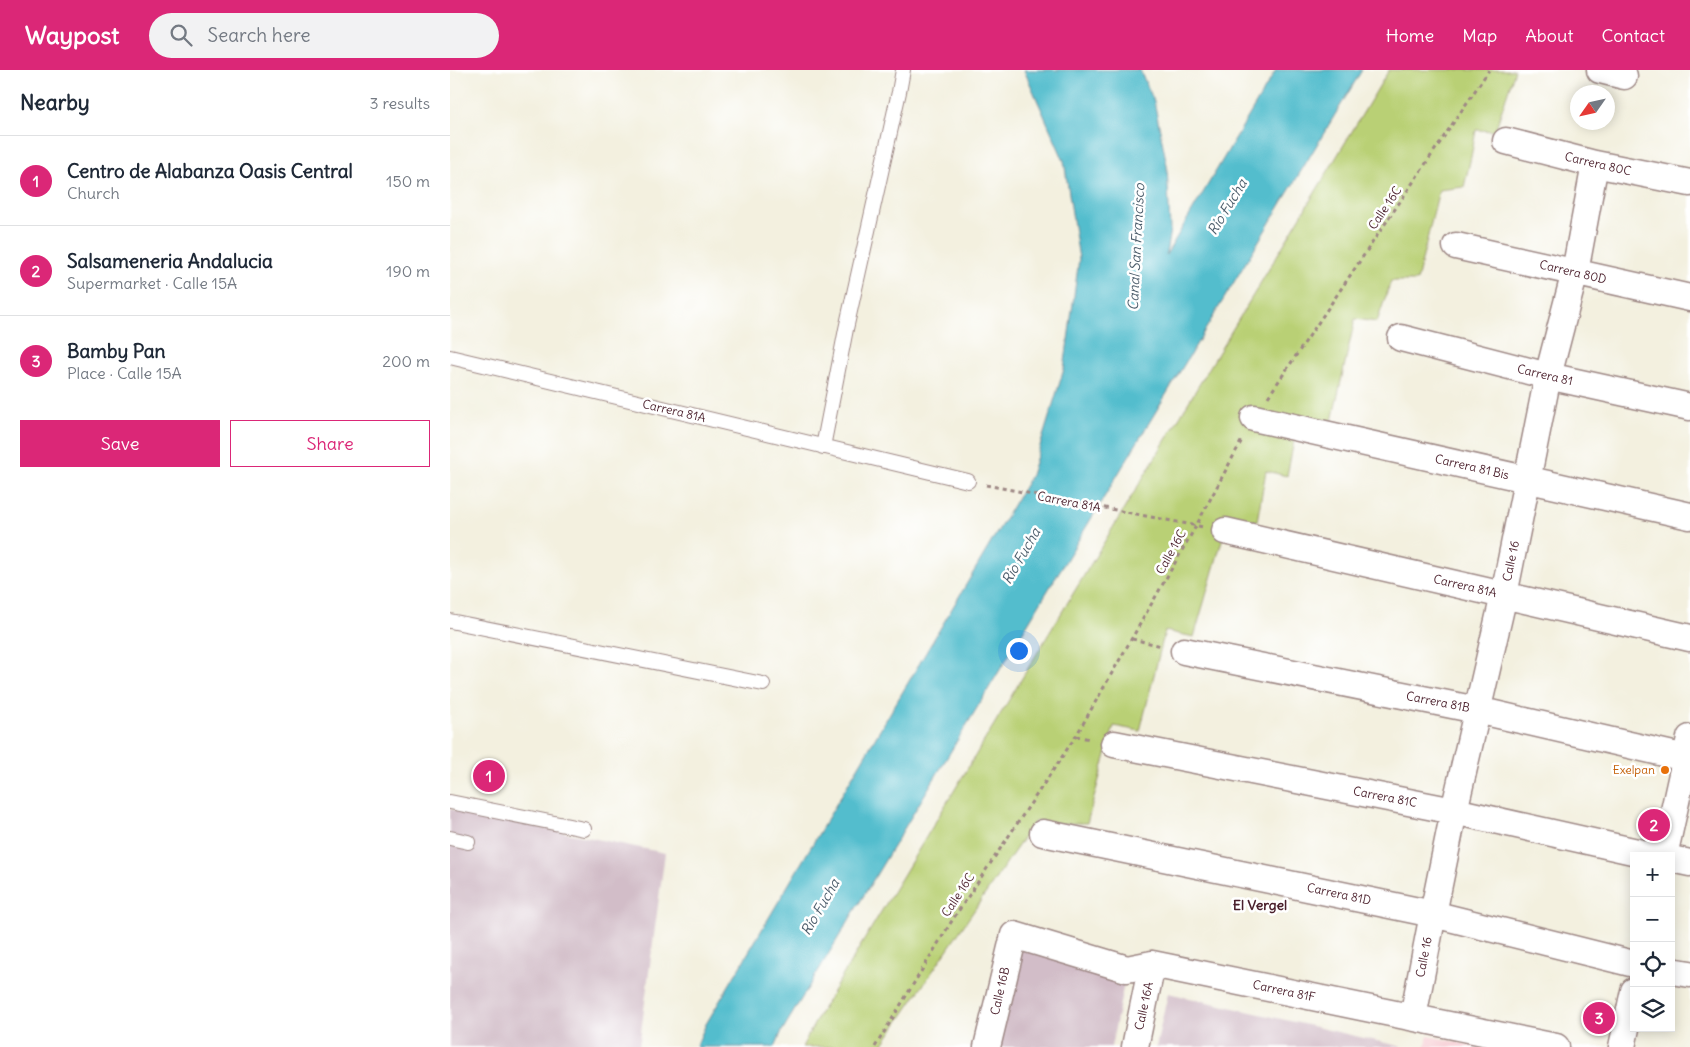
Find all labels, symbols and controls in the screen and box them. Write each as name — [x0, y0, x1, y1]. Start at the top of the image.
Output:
search box — [149, 13, 499, 58]
text: Waypost — [25, 20, 119, 50]
icon: search — [167, 21, 195, 49]
text: Search here — [207, 23, 310, 47]
text: Home — [1386, 24, 1434, 47]
text: Map — [1462, 24, 1497, 47]
text: About — [1525, 24, 1573, 47]
text: Contact — [1601, 24, 1665, 47]
north arrow — [1570, 85, 1615, 130]
text: Nearby — [20, 89, 90, 116]
text: 3 results — [370, 93, 430, 113]
street label: Carrera 80C — [1563, 149, 1633, 178]
text: Centro de Alabanza Oasis Central — [67, 159, 353, 183]
text: 1 — [33, 171, 39, 191]
text: 150 m — [386, 171, 430, 191]
water label: Río Fucha — [1203, 175, 1251, 238]
water label: Canal San Francisco — [1124, 182, 1148, 311]
text: Church — [67, 183, 120, 203]
street label: Calle 16C — [1365, 183, 1405, 232]
text: Salsameneria Andalucia — [67, 249, 273, 273]
street label: Carrera 80D — [1538, 257, 1608, 287]
text: 2 — [32, 261, 40, 281]
text: 190 m — [386, 261, 430, 281]
text: Supermarket · Calle 15A — [67, 273, 237, 293]
text: Bamby Pan — [67, 339, 166, 363]
text: 3 — [31, 351, 41, 371]
text: 200 m — [382, 351, 430, 371]
street label: Carrera 81 — [1516, 361, 1574, 388]
text: Place · Calle 15A — [67, 363, 182, 383]
street label: Carrera 81A — [641, 396, 707, 425]
button: Save — [20, 420, 220, 467]
button: Share — [230, 420, 430, 467]
street label: Carrera 81 Bis — [1434, 451, 1511, 482]
street label: Carrera 81A — [1036, 488, 1102, 515]
water label: Río Fucha — [998, 524, 1045, 587]
street label: Calle 16C — [1152, 527, 1189, 577]
street label: Calle 16 — [1499, 539, 1522, 583]
street label: Carrera 81A — [1432, 571, 1498, 600]
your location — [1006, 638, 1032, 664]
street label: Carrera 81B — [1405, 688, 1471, 715]
pin: 1 — [473, 757, 505, 795]
place label: Exelpan — [1613, 762, 1655, 777]
marker: Exelpan — [1659, 764, 1671, 776]
street label: Carrera 81C — [1352, 783, 1418, 810]
pin: 2 — [1638, 806, 1670, 844]
map controls — [1630, 852, 1675, 1032]
button: + — [1630, 852, 1675, 897]
street label: Calle 16C — [938, 870, 977, 919]
water label: Río Fucha — [797, 875, 844, 938]
street label: Carrera 81D — [1306, 879, 1373, 908]
district label: El Vergel — [1233, 896, 1287, 914]
button: − — [1630, 897, 1675, 942]
street label: Calle 16 — [1412, 935, 1435, 978]
button: locate — [1630, 942, 1675, 987]
street label: Calle 16B — [987, 965, 1012, 1016]
street label: Carrera 81F — [1251, 977, 1317, 1004]
street label: Calle 16A — [1131, 980, 1156, 1031]
button: layers — [1630, 987, 1675, 1032]
pin: 3 — [1583, 999, 1615, 1037]

